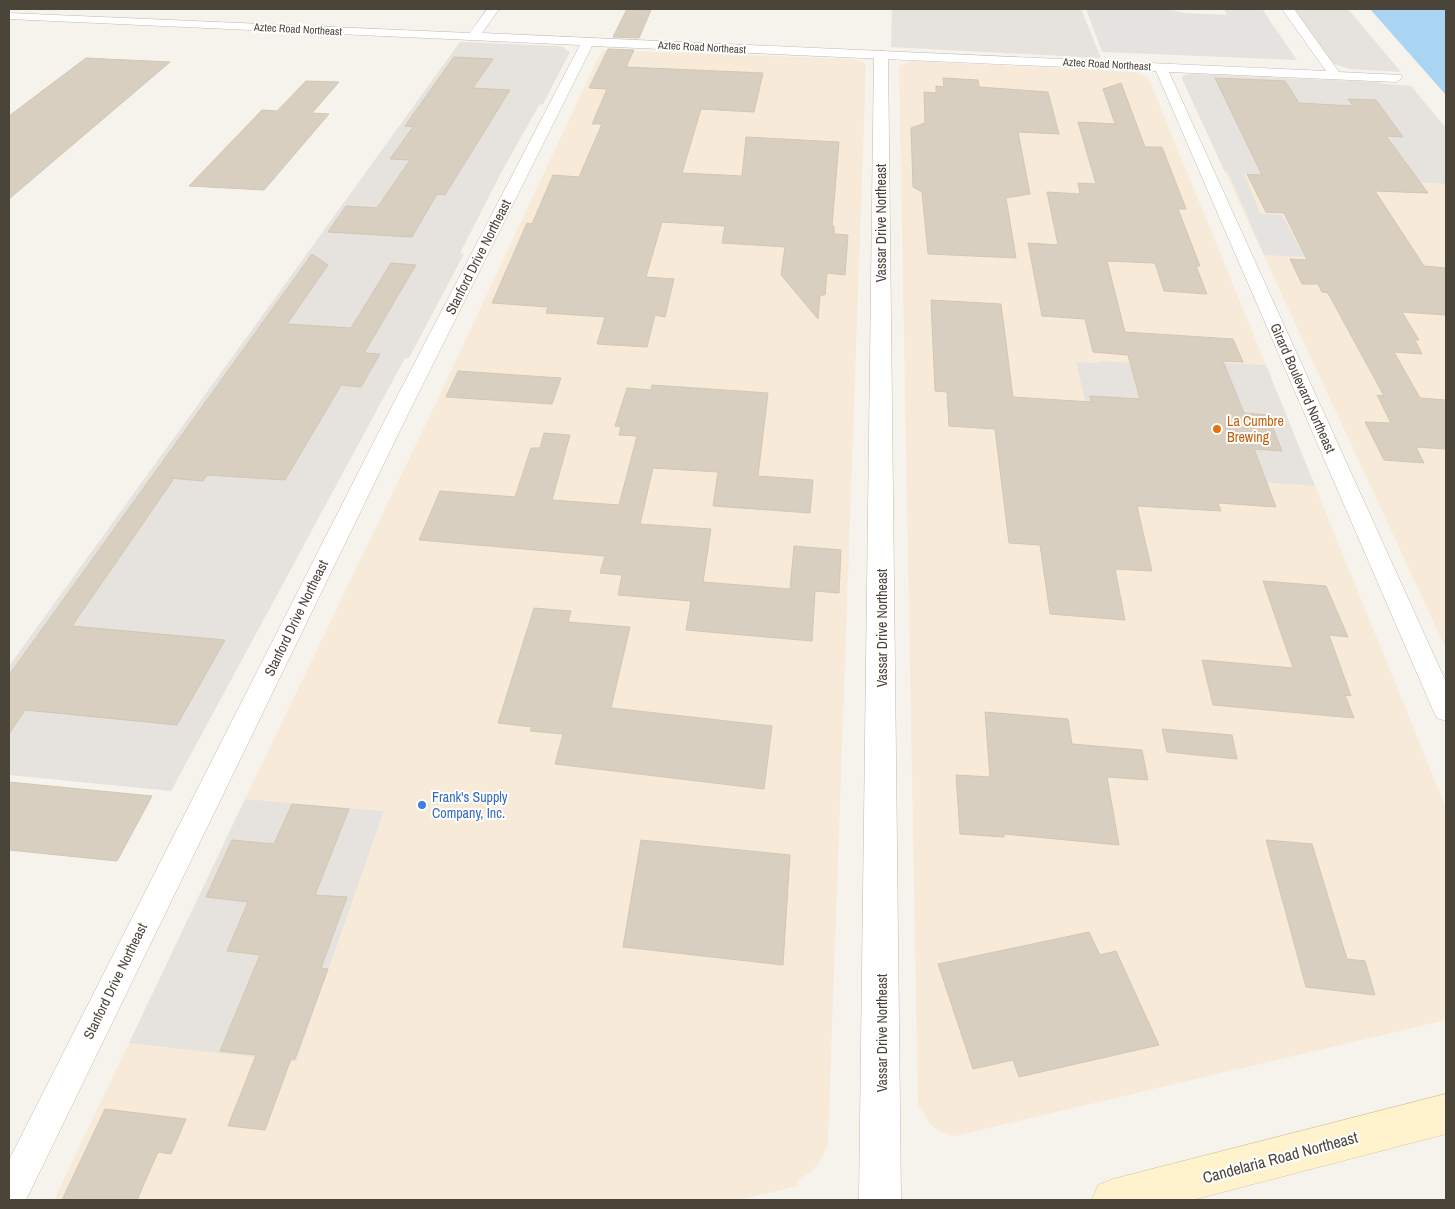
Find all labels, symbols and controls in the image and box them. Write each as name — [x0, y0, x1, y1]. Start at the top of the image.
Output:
street label: Aztec Road Northeast — [253, 20, 343, 38]
street label: Aztec Road Northeast — [657, 38, 747, 56]
street label: Aztec Road Northeast — [1062, 55, 1152, 73]
street label: Vassar Drive Northeast — [872, 164, 890, 282]
street label: Stanford Drive Northeast — [441, 196, 515, 318]
street label: Girard Boulevard Northeast — [1266, 320, 1340, 456]
place label: La Cumbre Brewing — [1227, 412, 1284, 446]
marker: La Cumbre Brewing — [1211, 423, 1223, 435]
street label: Stanford Drive Northeast — [260, 557, 332, 679]
street label: Vassar Drive Northeast — [873, 569, 891, 687]
place label: Frank's Supply Company, Inc. — [432, 788, 508, 822]
marker: Frank's Supply Company, Inc. — [416, 799, 428, 811]
street label: Stanford Drive Northeast — [79, 920, 151, 1042]
street label: Vassar Drive Northeast — [873, 974, 891, 1092]
street label: Candelaria Road Northeast — [1200, 1126, 1360, 1188]

